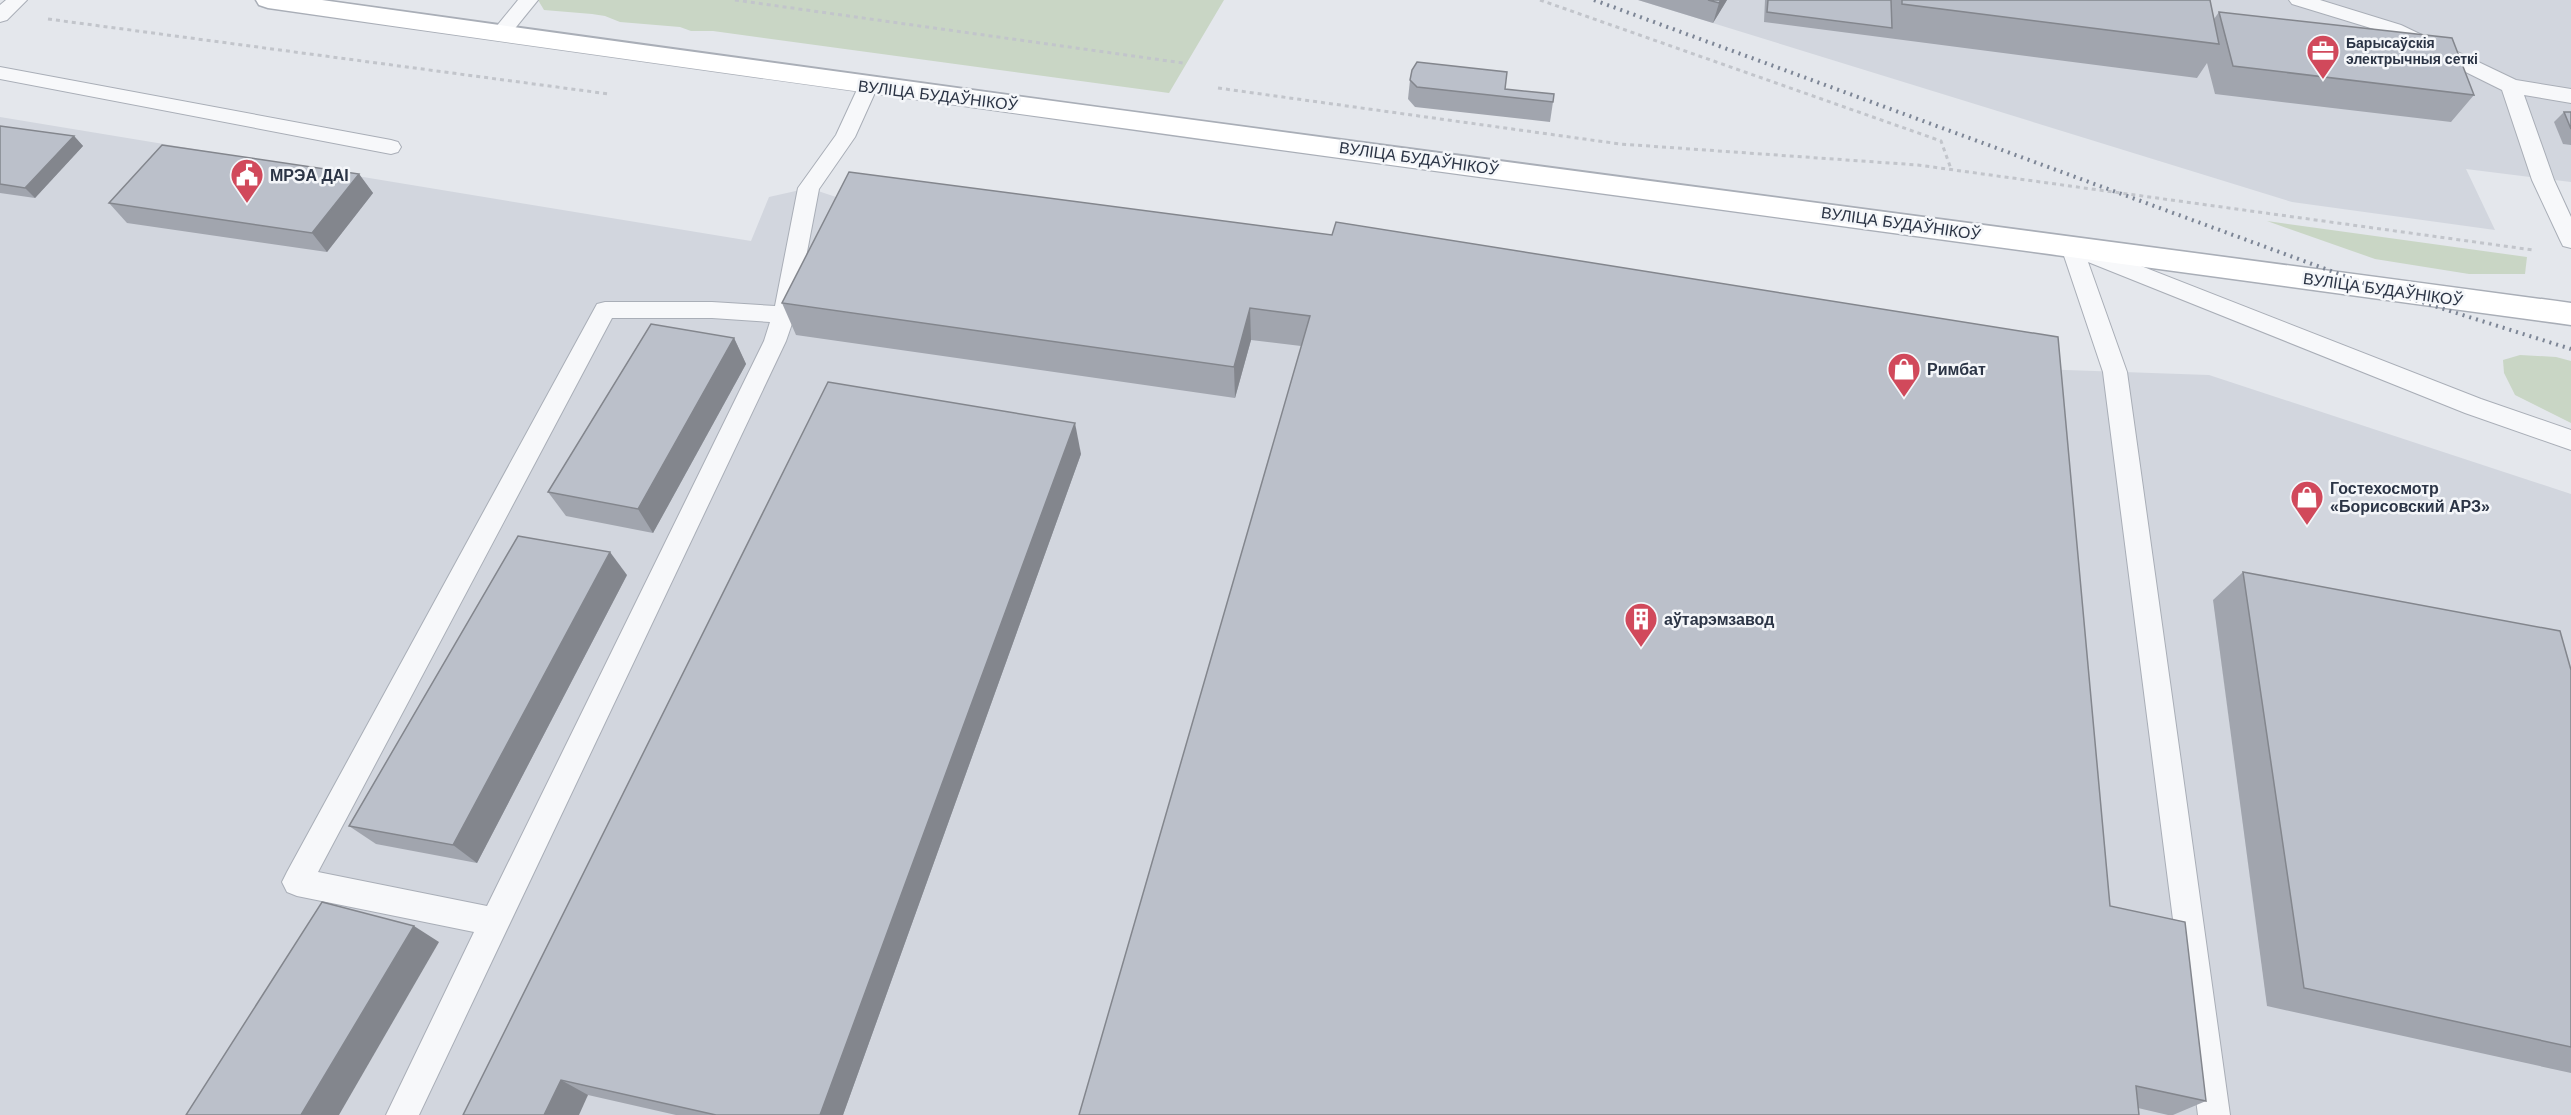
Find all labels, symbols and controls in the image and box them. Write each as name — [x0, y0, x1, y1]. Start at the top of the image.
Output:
office icon: Барысаўскія электрычныя сеткі — [2305, 33, 2341, 80]
place label: Барысаўскія электрычныя сеткі — [2346, 35, 2478, 67]
street label: ВУЛІЦА БУДАЎНІКОЎ — [857, 75, 1020, 114]
street label: ВУЛІЦА БУДАЎНІКОЎ — [1338, 137, 1501, 178]
public building icon: МРЭА ДАІ — [229, 157, 265, 204]
place label: МРЭА ДАІ — [270, 167, 349, 184]
street label: ВУЛІЦА БУДАЎНІКОЎ — [1820, 202, 1983, 243]
street label: ВУЛІЦА БУДАЎНІКОЎ — [2302, 268, 2465, 309]
shop icon: Римбат — [1886, 351, 1922, 398]
place label: Римбат — [1927, 361, 1986, 378]
shop icon: Гостехосмотр «Борисовский АРЗ» — [2289, 479, 2325, 526]
place label: Гостехосмотр «Борисовский АРЗ» — [2330, 480, 2490, 515]
building icon: аўтарэмзавод — [1623, 601, 1659, 648]
place label: аўтарэмзавод — [1664, 611, 1774, 628]

